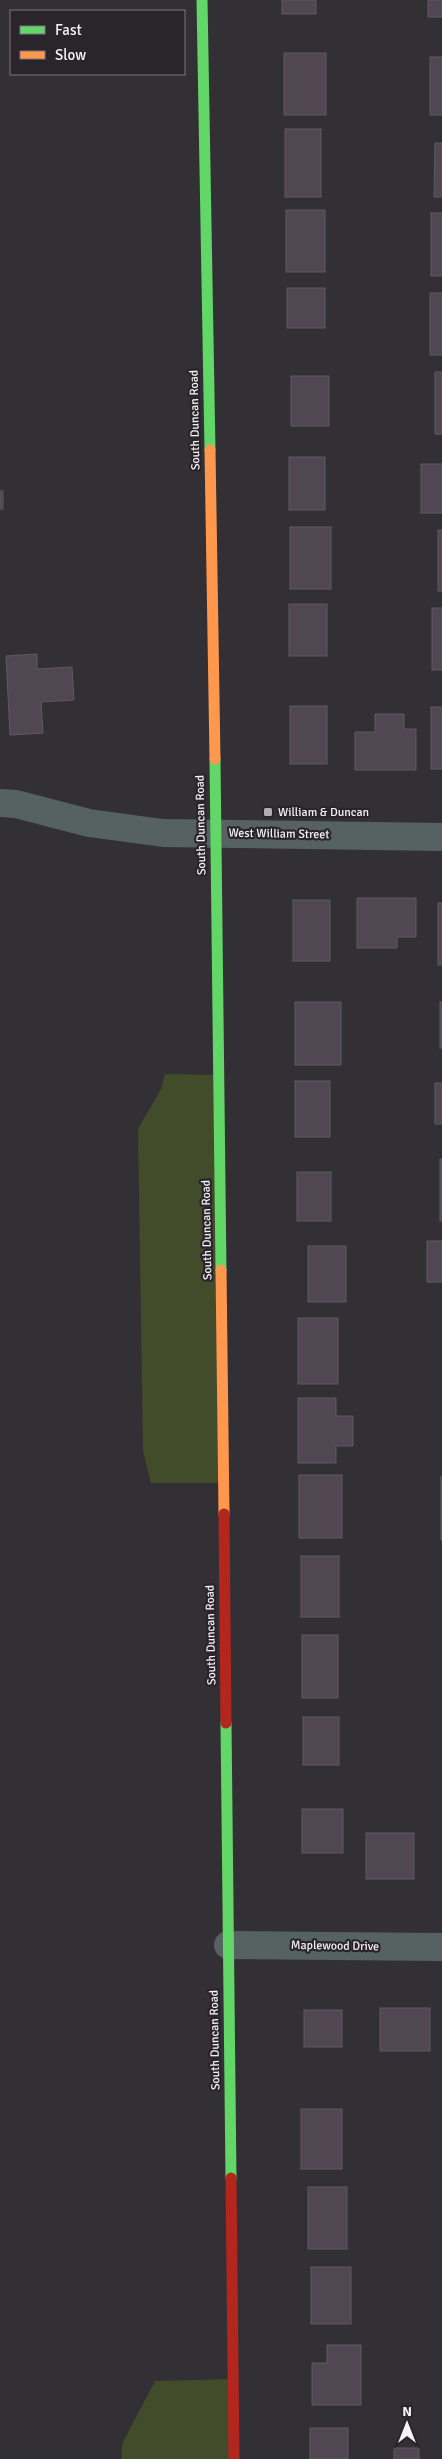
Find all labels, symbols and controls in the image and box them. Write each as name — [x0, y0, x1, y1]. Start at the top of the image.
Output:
legend — [10, 10, 185, 75]
text: Fast — [55, 21, 82, 39]
text: Slow — [55, 46, 86, 64]
street label: South Duncan Road — [187, 370, 203, 470]
street label: South Duncan Road — [193, 775, 209, 875]
place label: William & Duncan — [278, 805, 369, 820]
marker: William & Duncan — [262, 806, 274, 818]
street label: West William Street — [228, 826, 330, 842]
street label: South Duncan Road — [199, 1180, 215, 1280]
street label: South Duncan Road — [203, 1585, 219, 1685]
street label: Maplewood Drive — [291, 1938, 379, 1954]
street label: South Duncan Road — [207, 1990, 223, 2090]
north arrow — [382, 2399, 432, 2449]
text: N — [402, 2403, 412, 2420]

